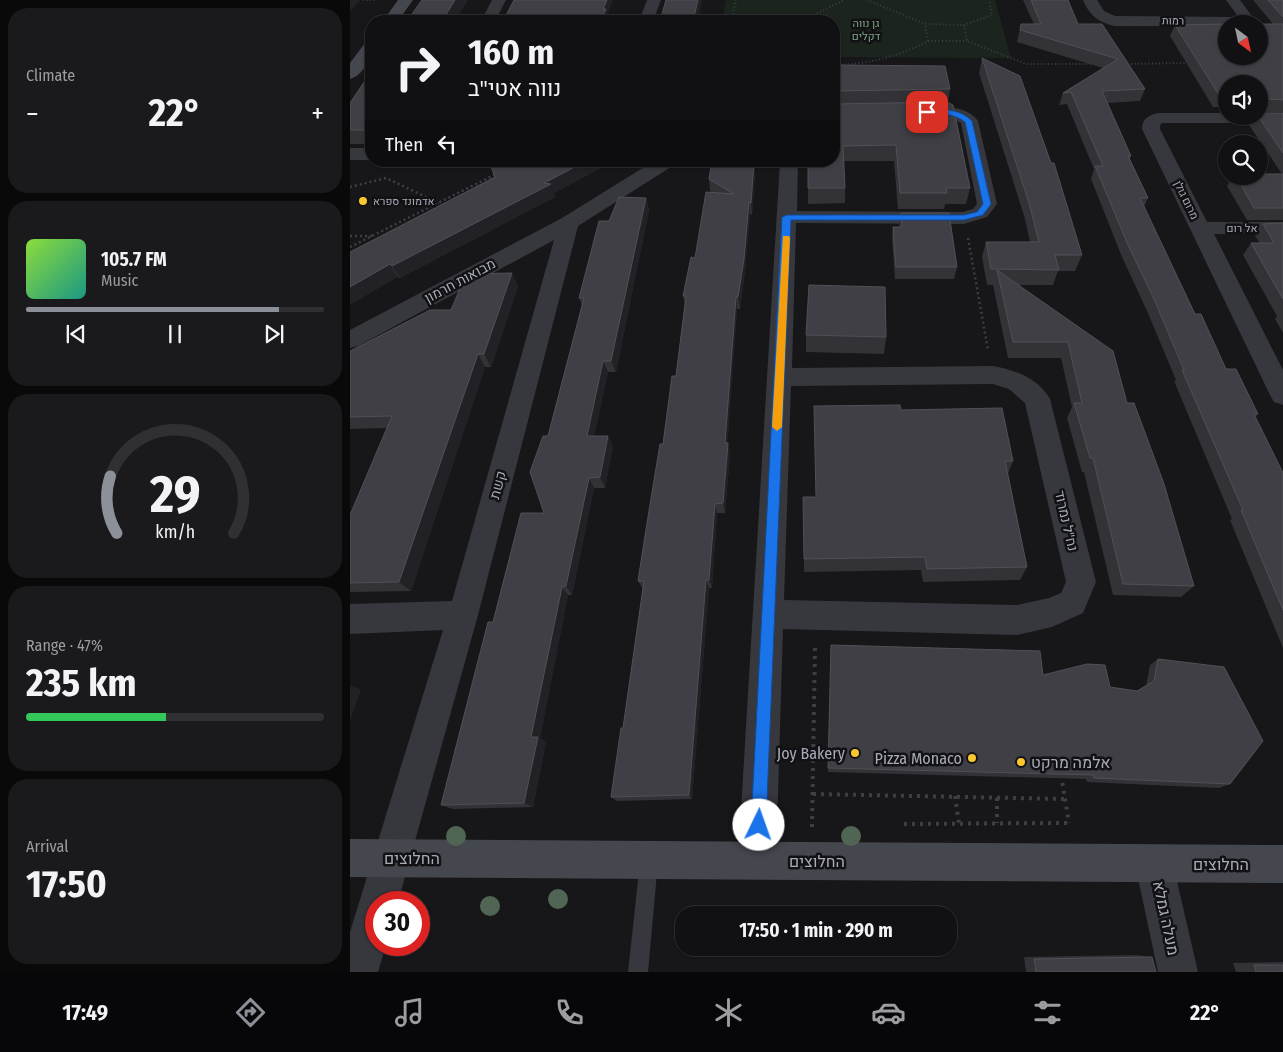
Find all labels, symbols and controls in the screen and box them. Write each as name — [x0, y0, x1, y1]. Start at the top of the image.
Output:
street label: רמות — [1162, 14, 1184, 28]
north arrow — [1218, 15, 1268, 65]
map controls — [1218, 15, 1268, 185]
park label: גן נווה דקלים — [852, 17, 881, 43]
text: 160 m — [468, 31, 554, 73]
icon: right — [385, 35, 450, 100]
text: Climate — [26, 66, 75, 85]
text: נווה אטי"ב — [468, 75, 561, 102]
button: sound — [1218, 75, 1268, 125]
text: 22° — [148, 90, 201, 136]
pin — [906, 91, 948, 133]
text: − — [26, 97, 39, 130]
text: + — [311, 97, 324, 130]
icon: arrive — [913, 98, 941, 126]
icon: left — [433, 130, 461, 158]
text: Then — [385, 133, 423, 156]
button: search — [1218, 135, 1268, 185]
street label: מרום גולן — [1171, 178, 1201, 222]
marker: אדמונד ספרא — [357, 195, 369, 207]
place label: אדמונד ספרא — [373, 195, 435, 208]
street label: אל רום — [1227, 222, 1257, 235]
text: 105.7 FM — [101, 248, 167, 271]
street label: מבואות חרמון — [422, 255, 498, 307]
text: Music — [101, 271, 138, 290]
icon: previous — [62, 320, 90, 348]
icon: pause — [161, 320, 189, 348]
icon: next — [260, 320, 288, 348]
text: 29 — [149, 463, 200, 526]
street label: קשת — [486, 469, 510, 501]
street label: נח"ל נמרוד — [1051, 489, 1081, 553]
text: km/h — [155, 521, 195, 543]
text: Range · 47% — [26, 636, 103, 655]
text: 235 km — [26, 660, 136, 706]
place label: Joy Bakery — [777, 744, 846, 763]
marker: Joy Bakery — [849, 747, 861, 759]
place label: Pizza Monaco — [875, 749, 962, 768]
marker: Pizza Monaco — [966, 752, 978, 764]
place label: אלמה מרקט — [1031, 753, 1111, 772]
marker: אלמה מרקט — [1015, 756, 1027, 768]
position arrow — [732, 798, 784, 850]
text: Arrival — [26, 837, 68, 856]
street label: החלוצים — [384, 849, 440, 868]
street label: החלוצים — [789, 852, 845, 871]
street label: החלוצים — [1193, 855, 1249, 874]
text: 17:50 — [26, 861, 107, 907]
street label: מעלה גמלא — [1149, 879, 1183, 957]
speed limit sign: 30 — [365, 891, 430, 956]
text: 17:50 · 1 min · 290 m — [739, 919, 893, 942]
icon: directions — [233, 995, 268, 1030]
icon: music — [392, 995, 427, 1030]
icon: phone — [552, 995, 587, 1030]
icon: climate — [711, 995, 746, 1030]
icon: car — [871, 995, 906, 1030]
icon: filters — [1030, 995, 1065, 1030]
text: 17:49 — [62, 999, 108, 1026]
text: 22° — [1190, 999, 1221, 1026]

